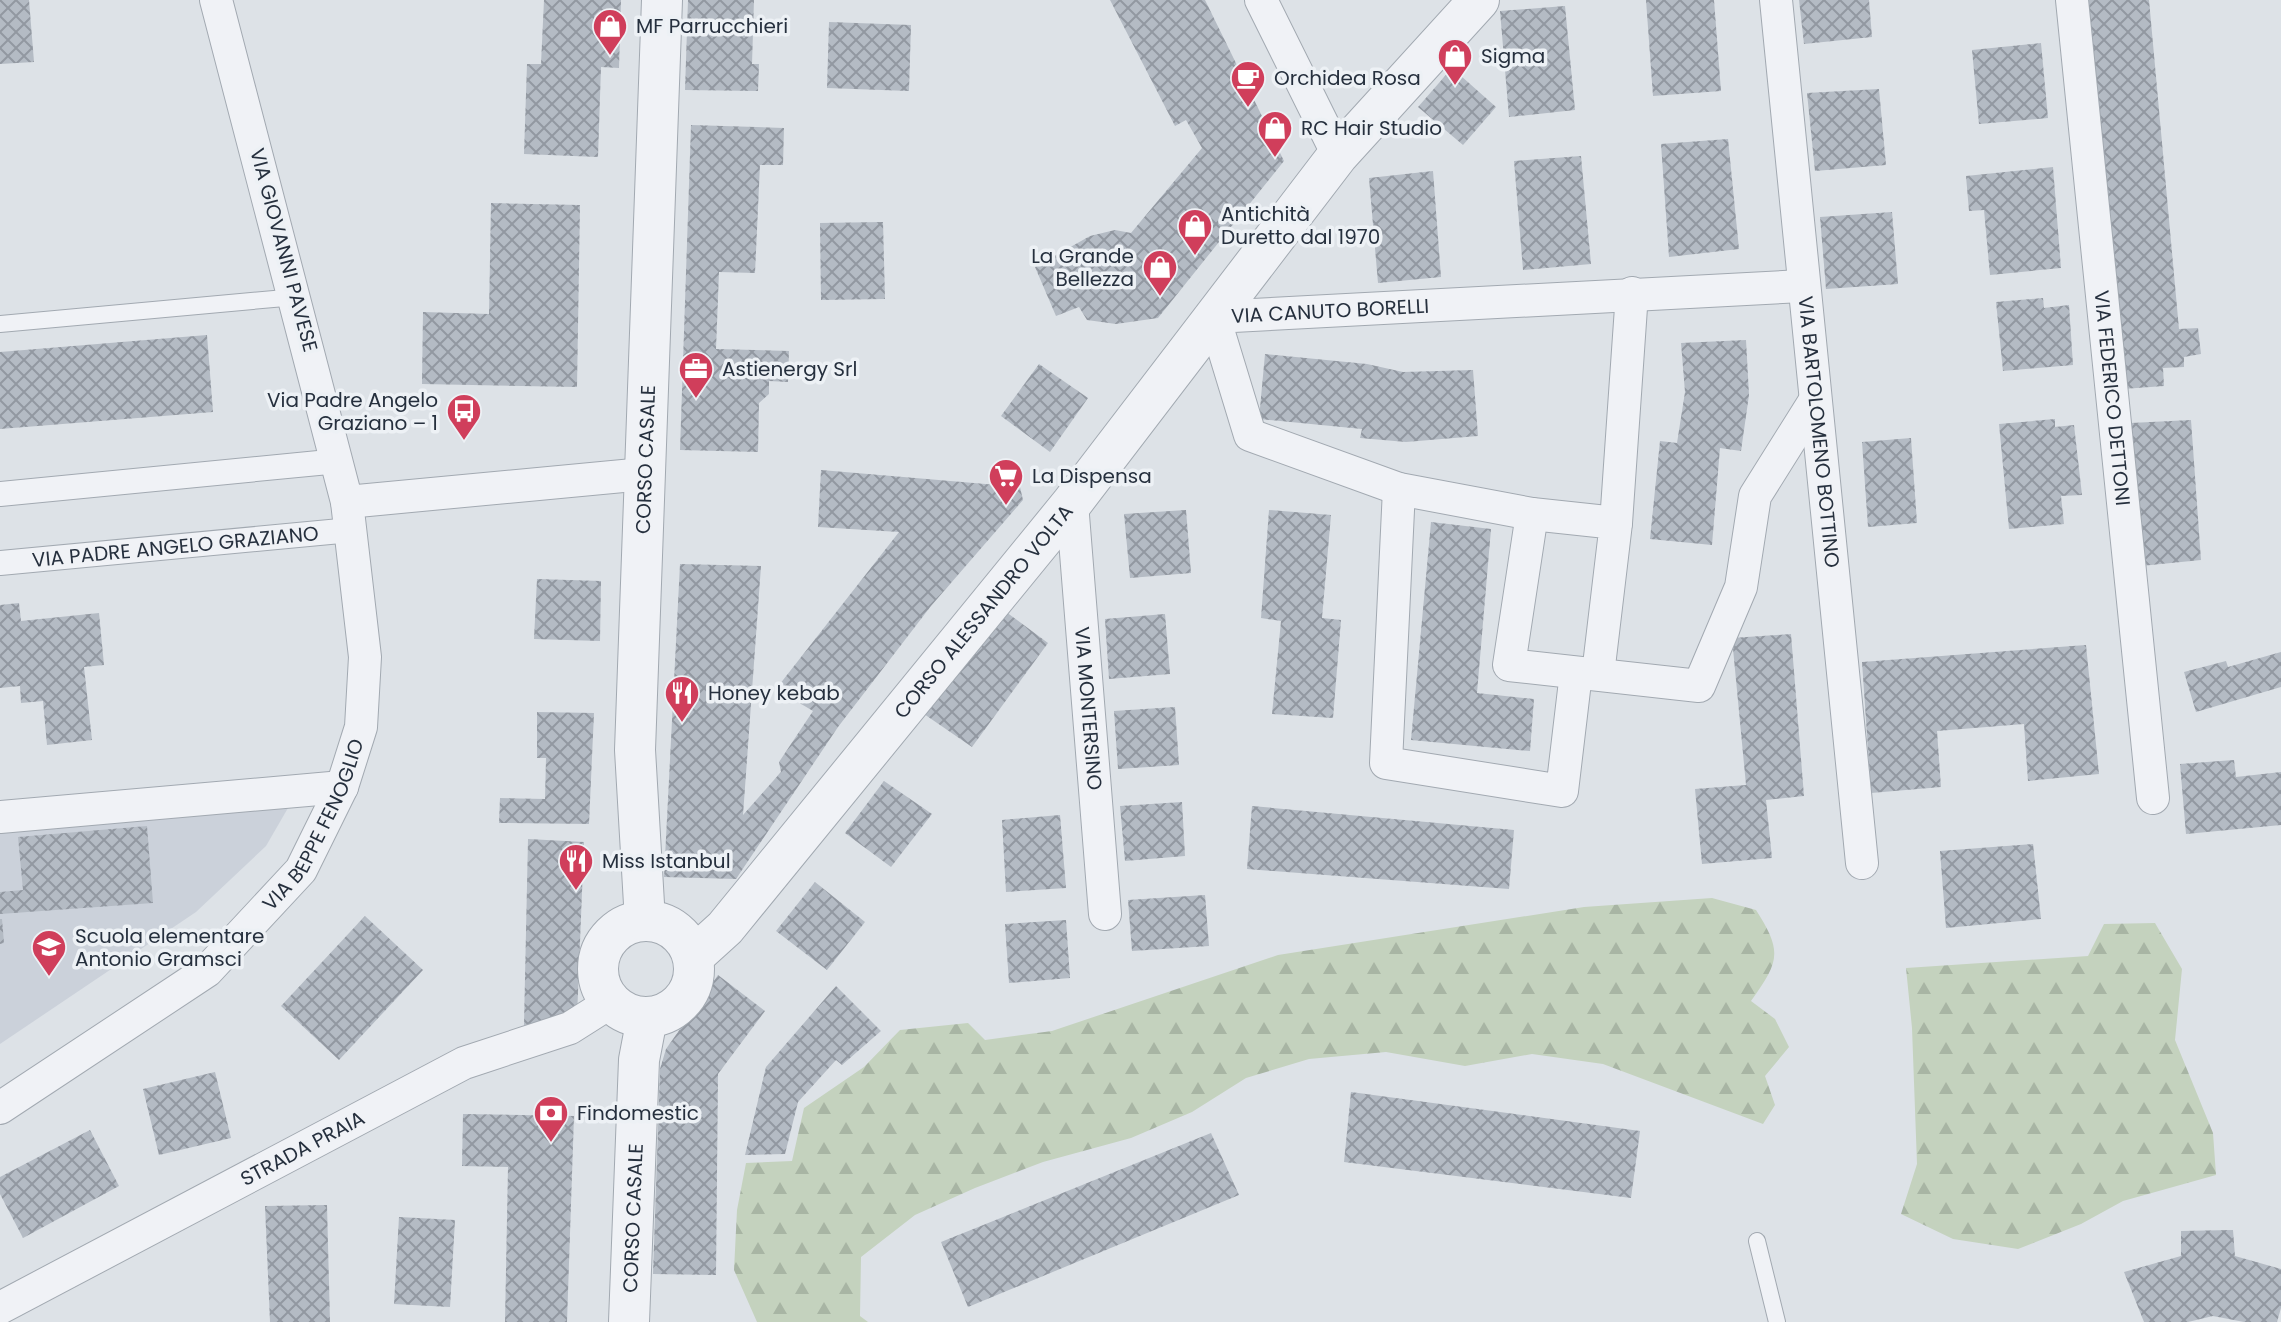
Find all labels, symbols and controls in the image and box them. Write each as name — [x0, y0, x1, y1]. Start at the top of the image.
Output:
shop icon: MF Parrucchieri — [591, 7, 629, 57]
place label: MF Parrucchieri — [636, 12, 788, 40]
shop icon: Sigma — [1436, 37, 1474, 87]
place label: Sigma — [1481, 42, 1545, 70]
cafe icon: Orchidea Rosa — [1229, 59, 1267, 109]
place label: Orchidea Rosa — [1274, 64, 1421, 92]
shop icon: RC Hair Studio — [1256, 109, 1294, 159]
place label: RC Hair Studio — [1301, 114, 1442, 142]
street label: VIA GIOVANNI PAVESE — [243, 145, 325, 355]
place label: Antichità Duretto dal 1970 — [1221, 200, 1380, 251]
shop icon: Antichità Duretto dal 1970 — [1176, 207, 1214, 257]
place label: La Grande Bellezza — [1031, 242, 1134, 293]
shop icon: La Grande Bellezza — [1141, 248, 1179, 298]
street label: VIA FEDERICO DETTONI — [2088, 289, 2137, 507]
street label: VIA CANUTO BORELLI — [1230, 292, 1430, 330]
street label: VIA BARTOLOMENO BOTTINO — [1792, 295, 1847, 569]
office icon: Astienergy Srl — [677, 350, 715, 400]
place label: Astienergy Srl — [722, 355, 857, 383]
street label: CORSO CASALE — [629, 384, 662, 535]
place label: Via Padre Angelo Graziano – 1 — [267, 386, 438, 437]
bus stop icon: Via Padre Angelo Graziano – 1 — [445, 392, 483, 442]
supermarket icon: La Dispensa — [987, 457, 1025, 507]
place label: La Dispensa — [1032, 462, 1152, 490]
street label: CORSO ALESSANDRO VOLTA — [888, 498, 1080, 724]
street label: VIA PADRE ANGELO GRAZIANO — [31, 519, 320, 574]
street label: VIA MONTERSINO — [1068, 625, 1109, 791]
restaurant icon: Honey kebab — [663, 674, 701, 724]
place label: Honey kebab — [708, 679, 840, 707]
street label: VIA BEPPE FENOGLIO — [256, 735, 370, 917]
restaurant icon: Miss Istanbul — [557, 842, 595, 892]
place label: Miss Istanbul — [602, 847, 731, 875]
place label: Scuola elementare Antonio Gramsci — [75, 922, 264, 973]
school or university icon: Scuola elementare Antonio Gramsci — [30, 928, 68, 978]
bank icon: Findomestic — [532, 1094, 570, 1144]
place label: Findomestic — [577, 1099, 699, 1127]
street label: STRADA PRAIA — [235, 1104, 369, 1193]
street label: CORSO CASALE — [616, 1143, 650, 1293]

